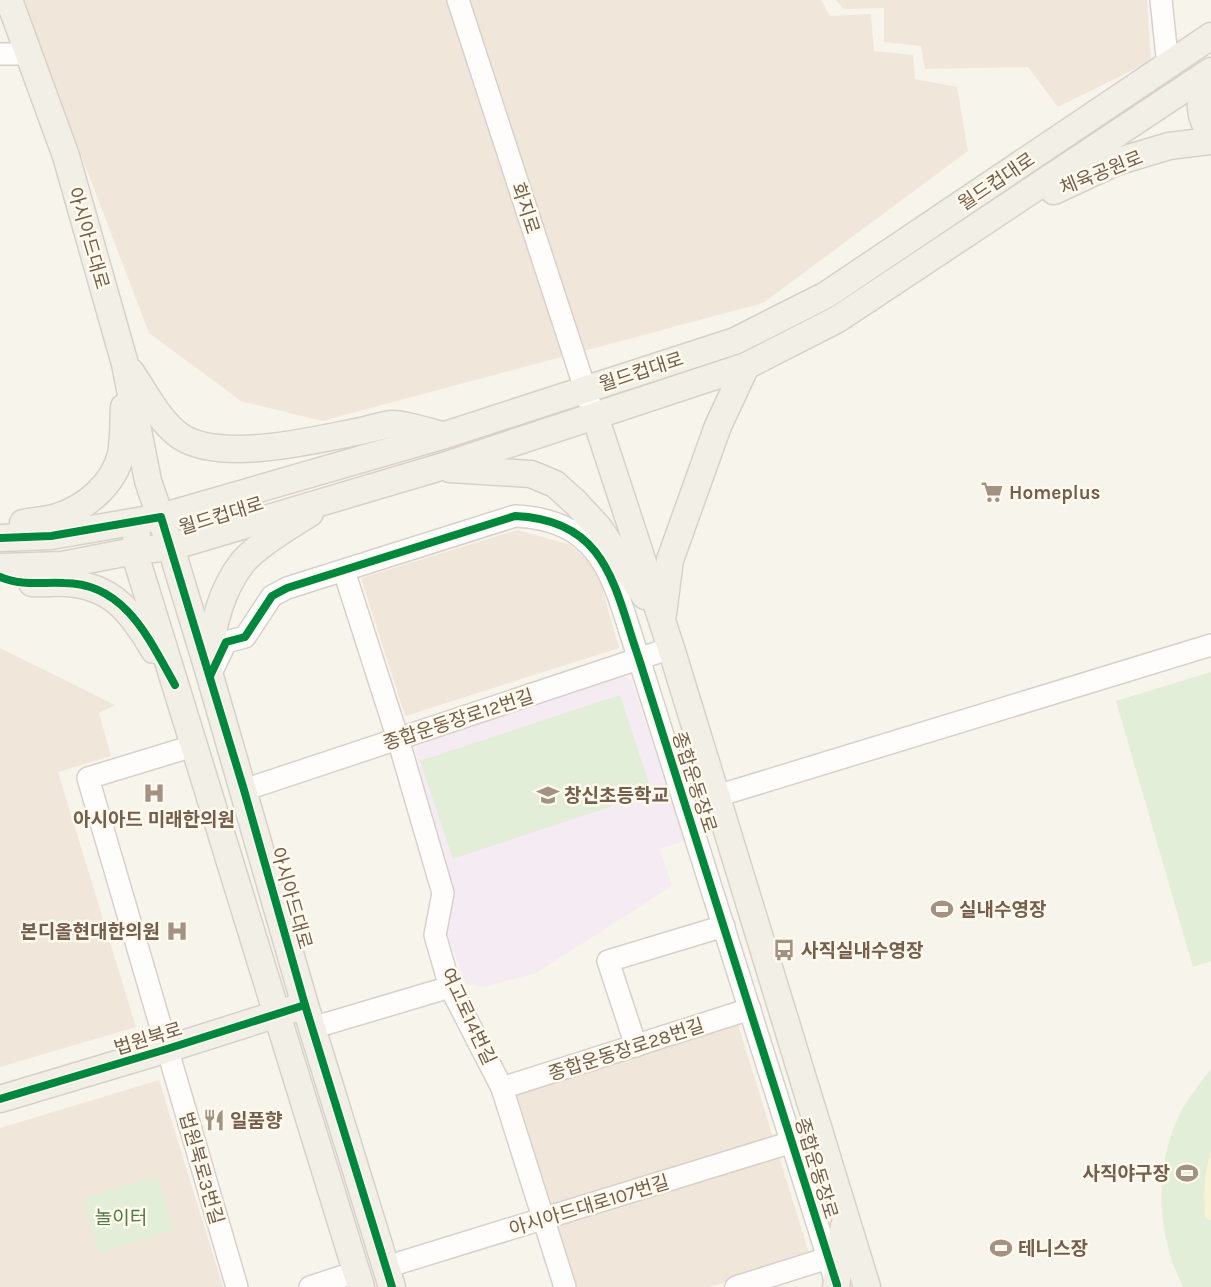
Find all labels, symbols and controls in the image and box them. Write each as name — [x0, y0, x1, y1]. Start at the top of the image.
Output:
street label: 체육공원로 — [1057, 146, 1146, 199]
street label: 월드컵대로 — [954, 148, 1039, 215]
street label: 화지로 — [506, 180, 544, 237]
street label: 아시아드대로 — [63, 185, 113, 292]
street label: 월드컵대로 — [596, 348, 686, 396]
supermarket icon: Homeplus — [979, 479, 1005, 505]
place label: Homeplus — [1009, 482, 1101, 504]
street label: 월드컵대로 — [176, 493, 266, 539]
street label: 종합운동장로12번길 — [380, 685, 536, 755]
street label: 종합운동장로 — [667, 729, 721, 836]
hospital icon: 아시아드 미래한의원 — [141, 780, 167, 806]
school or university icon: 창신초등학교 — [535, 782, 561, 808]
place label: 창신초등학교 — [564, 785, 669, 807]
place label: 아시아드 미래한의원 — [73, 809, 235, 831]
street label: 아시아드대로 — [266, 845, 316, 952]
sports icon: 실내수영장 — [929, 896, 955, 922]
place label: 실내수영장 — [959, 899, 1046, 921]
hospital icon: 본디올현대한의원 — [164, 918, 190, 944]
place label: 본디올현대한의원 — [20, 921, 160, 943]
bus stop icon: 사직실내수영장 — [771, 937, 797, 963]
place label: 사직실내수영장 — [801, 940, 923, 962]
street label: 여고로14번길 — [436, 965, 500, 1068]
street label: 종합운동장로28번길 — [546, 1014, 707, 1086]
street label: 법원북로 — [112, 1018, 185, 1060]
restaurant icon: 일품향 — [201, 1107, 227, 1133]
street label: 법원북로3번길 — [174, 1109, 228, 1227]
place label: 일품향 — [230, 1110, 282, 1132]
street label: 종합운동장로 — [790, 1115, 842, 1222]
sports icon: 사직야구장 — [1174, 1160, 1200, 1186]
place label: 사직야구장 — [1083, 1163, 1170, 1185]
street label: 아시아드대로107번길 — [507, 1171, 672, 1241]
park label: 놀이터 — [95, 1207, 147, 1229]
sports icon: 테니스장 — [988, 1235, 1014, 1261]
place label: 테니스장 — [1018, 1238, 1088, 1260]

